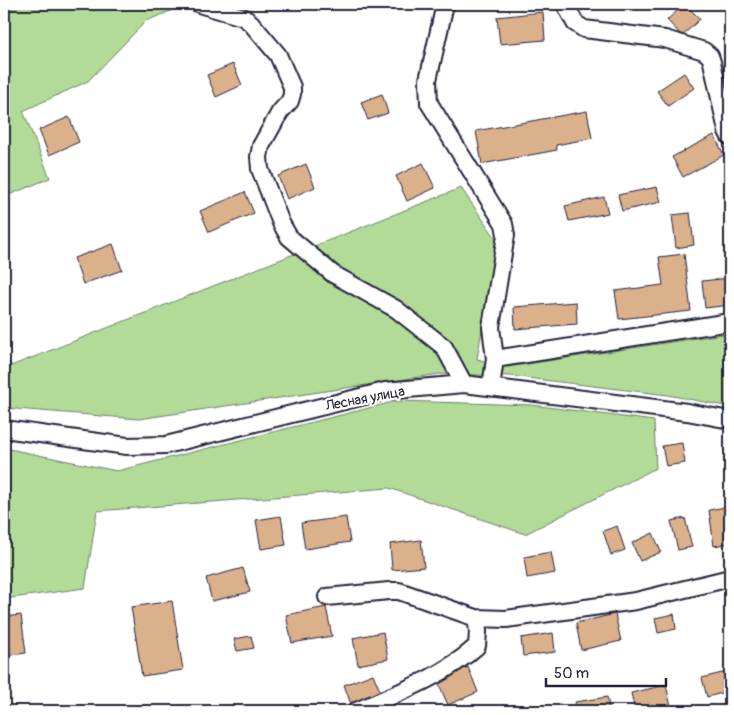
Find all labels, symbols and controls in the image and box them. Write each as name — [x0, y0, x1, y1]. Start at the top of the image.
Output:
street label: Лесная улица — [323, 382, 406, 415]
scale bar — [546, 655, 666, 687]
text: 50 m — [554, 664, 589, 683]

